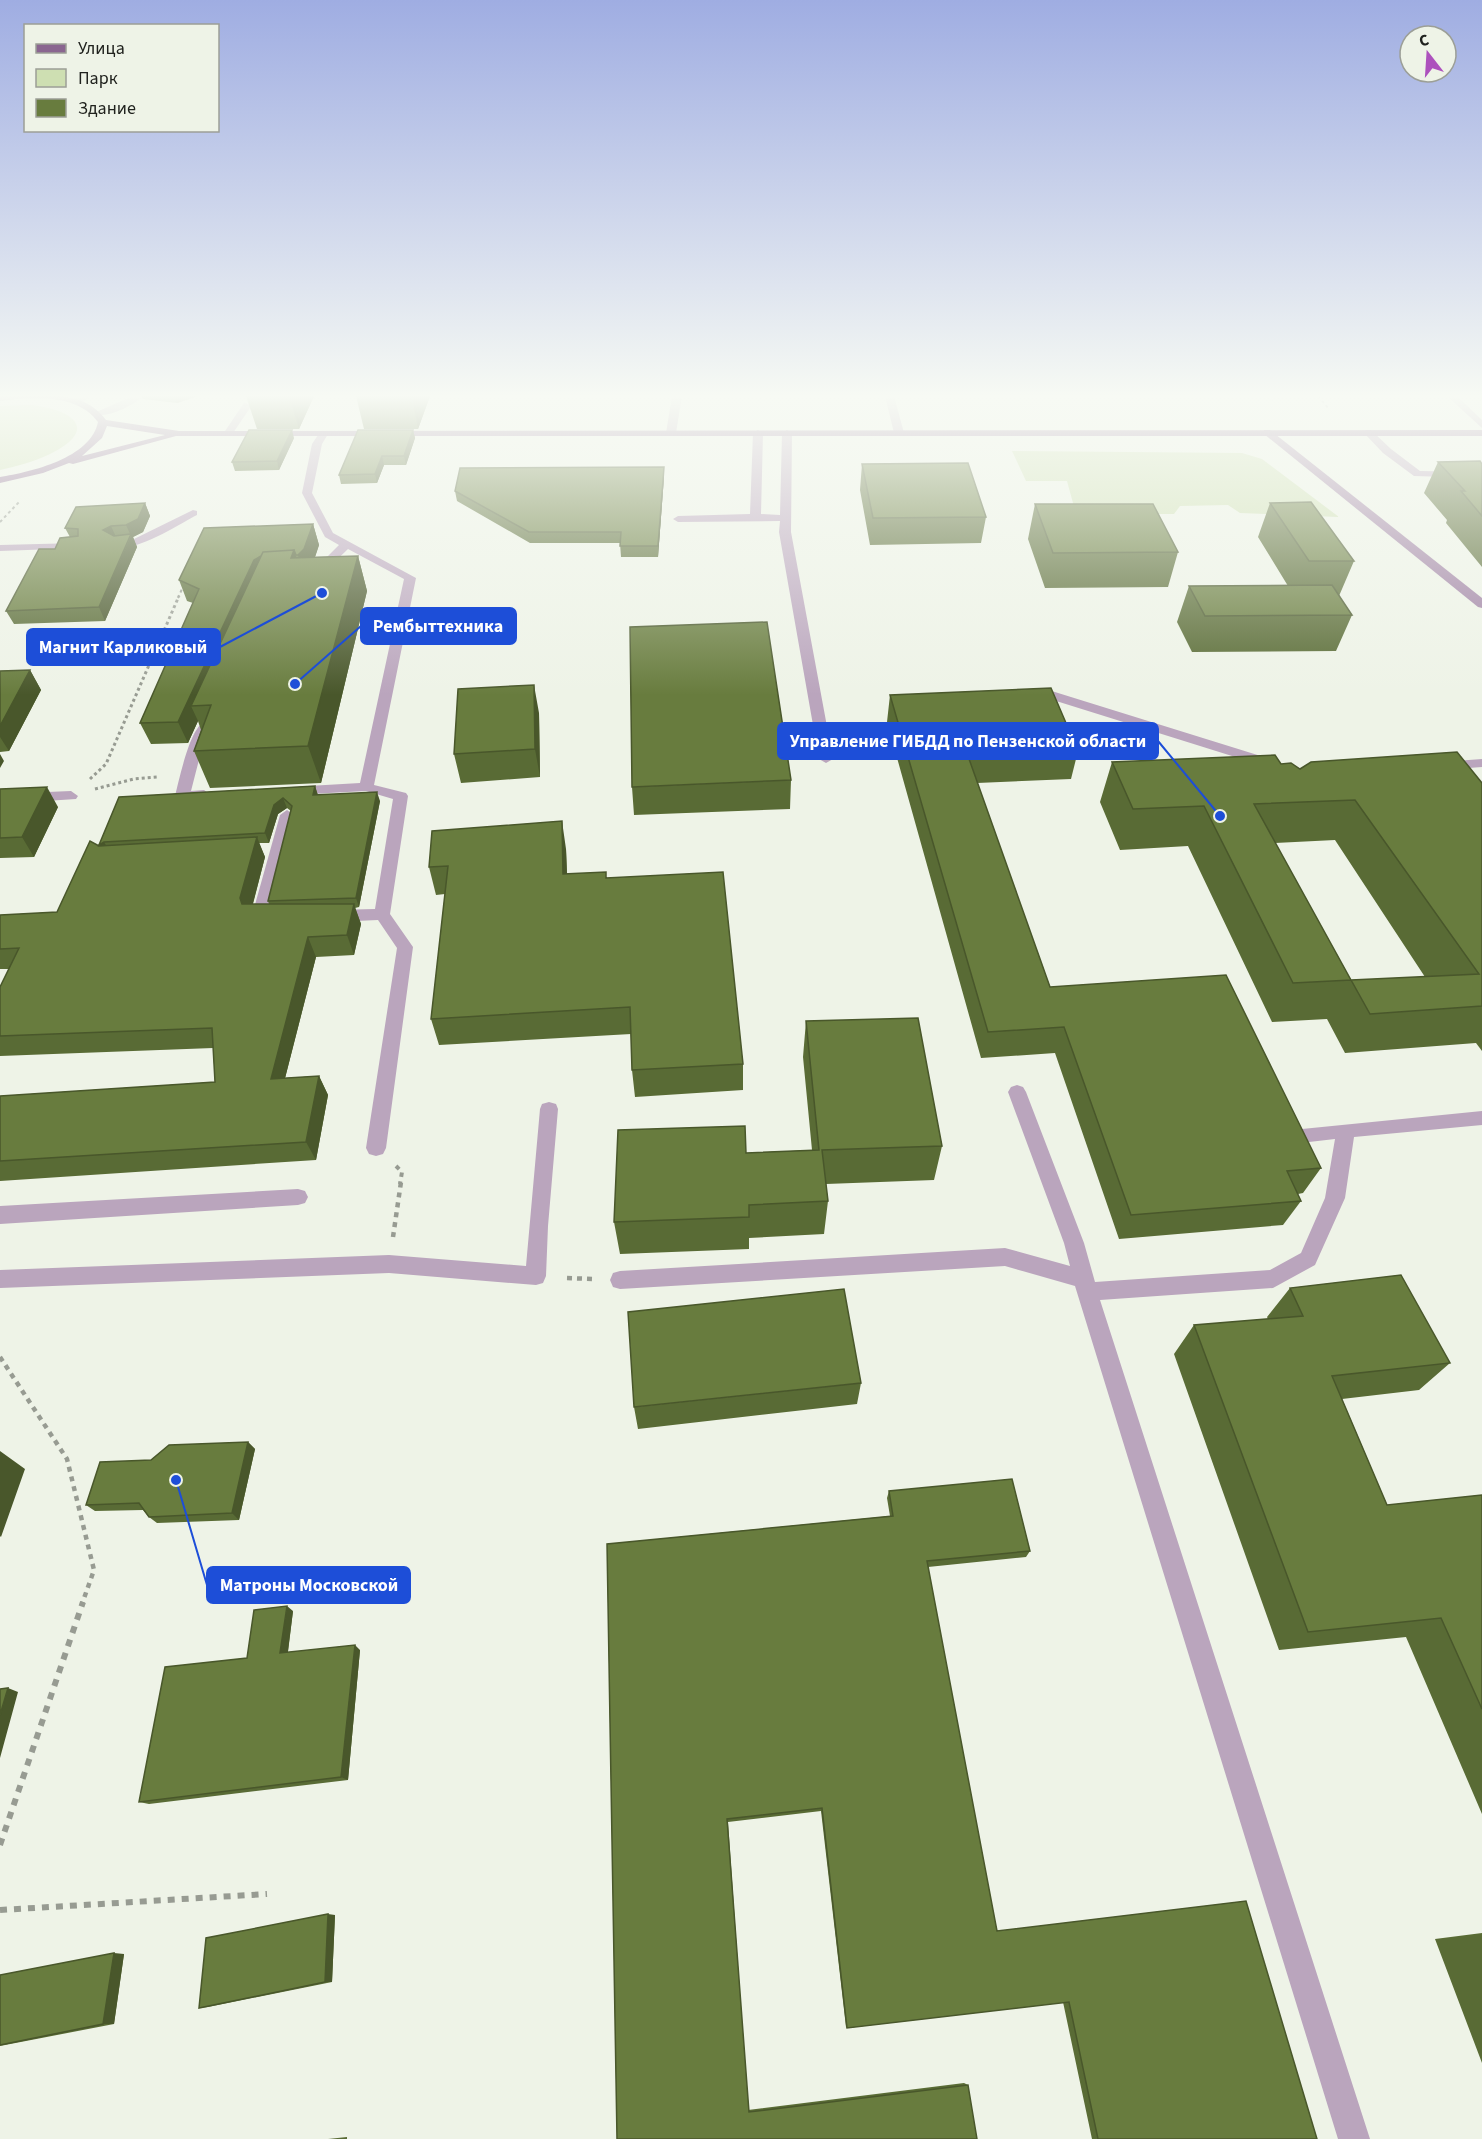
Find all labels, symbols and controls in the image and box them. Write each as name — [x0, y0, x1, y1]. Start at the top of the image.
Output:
legend — [24, 24, 219, 132]
north arrow — [1398, 24, 1458, 84]
text: С — [1416, 29, 1432, 52]
text: Улица — [78, 36, 125, 61]
text: Парк — [78, 66, 118, 91]
text: Здание — [78, 96, 136, 121]
callout: Рембыттехника — [361, 608, 516, 644]
text: Рембыттехника — [373, 614, 503, 639]
callout: Магнит Карликовый — [27, 629, 220, 665]
text: Магнит Карликовый — [39, 635, 207, 660]
callout: Управление ГИБДД по Пензенской области — [778, 723, 1158, 759]
text: Управление ГИБДД по Пензенской области — [790, 729, 1146, 754]
callout: Матроны Московской — [207, 1567, 410, 1603]
text: Матроны Московской — [220, 1573, 398, 1598]

